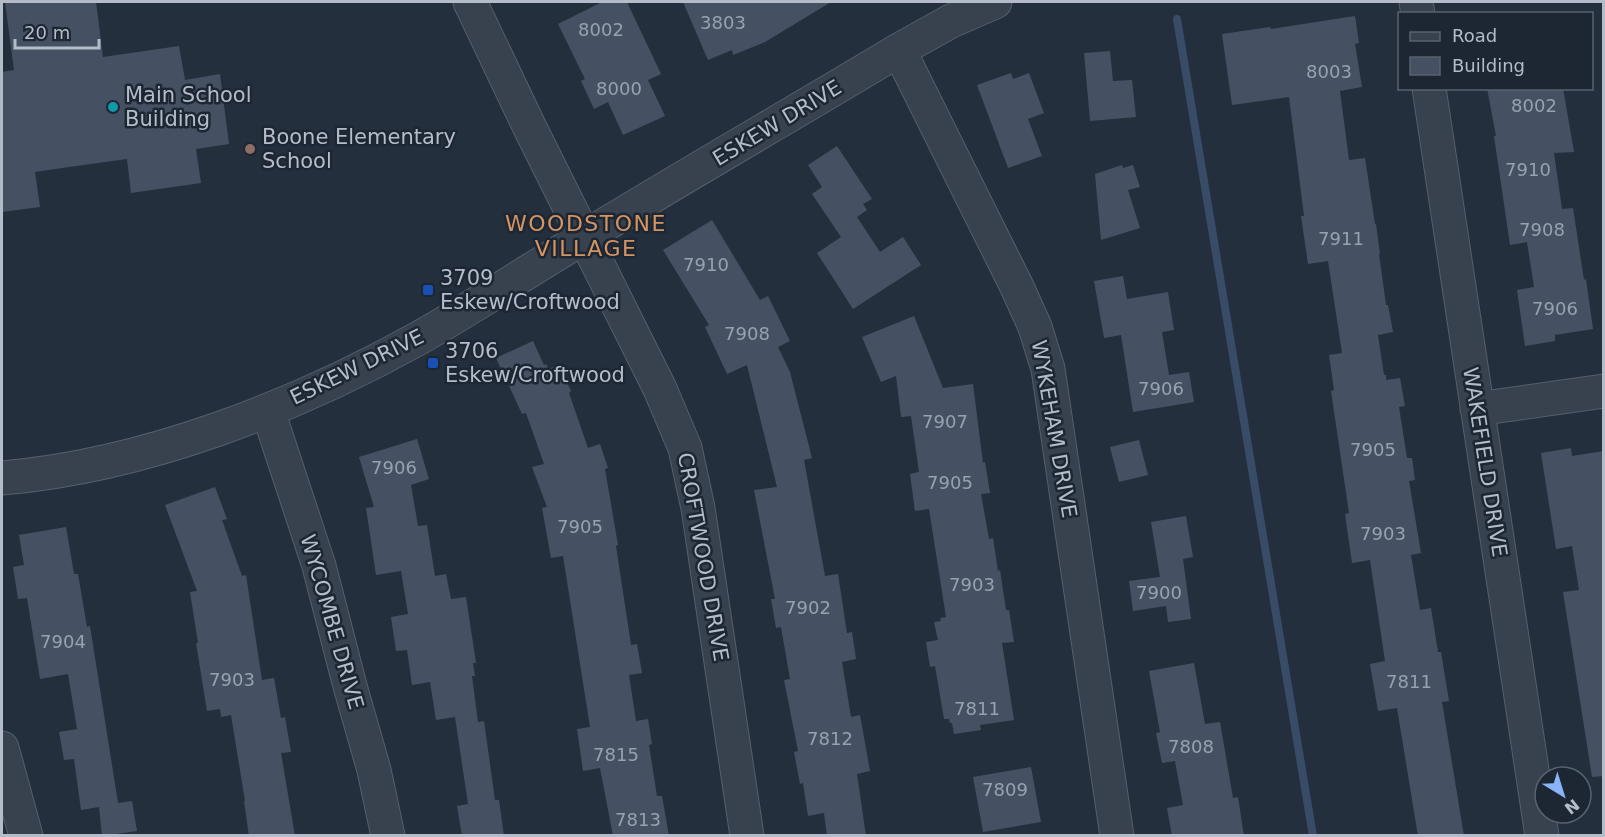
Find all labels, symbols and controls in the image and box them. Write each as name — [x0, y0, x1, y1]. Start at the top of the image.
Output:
scale bar — [15, 12, 99, 50]
house number: 3803 — [700, 12, 746, 33]
legend — [1398, 12, 1593, 90]
house number: 8002 — [578, 19, 624, 40]
text: 20 m — [24, 22, 70, 43]
text: Road — [1452, 25, 1497, 46]
text: Building — [1452, 55, 1525, 76]
house number: 8003 — [1306, 61, 1352, 82]
street label: ESKEW DRIVE — [708, 75, 846, 171]
house number: 8000 — [596, 78, 642, 99]
place label: Main School Building — [125, 83, 252, 131]
house number: 8002 — [1511, 95, 1557, 116]
marker: Main School Building — [106, 100, 120, 114]
place label: Boone Elementary School — [262, 125, 456, 173]
marker: Boone Elementary School — [243, 142, 257, 156]
house number: 7910 — [1505, 159, 1551, 180]
district label: WOODSTONE VILLAGE — [505, 211, 667, 261]
house number: 7908 — [1519, 219, 1565, 240]
house number: 7911 — [1318, 228, 1364, 249]
house number: 7910 — [683, 254, 729, 275]
place label: 3709 Eskew/Croftwood — [440, 266, 620, 314]
marker: 3709 Eskew/Croftwood — [421, 283, 435, 297]
house number: 7906 — [1532, 298, 1578, 319]
house number: 7908 — [724, 323, 770, 344]
street label: ESKEW DRIVE — [286, 324, 428, 410]
street label: WYKEHAM DRIVE — [1027, 338, 1081, 520]
place label: 3706 Eskew/Croftwood — [445, 339, 625, 387]
marker: 3706 Eskew/Croftwood — [426, 356, 440, 370]
street label: WAKEFIELD DRIVE — [1458, 365, 1512, 559]
house number: 7906 — [1138, 378, 1184, 399]
house number: 7907 — [922, 411, 968, 432]
house number: 7905 — [1350, 439, 1396, 460]
street label: CROFTWOOD DRIVE — [673, 451, 733, 663]
house number: 7906 — [371, 457, 417, 478]
house number: 7905 — [927, 472, 973, 493]
house number: 7905 — [557, 516, 603, 537]
house number: 7903 — [1360, 523, 1406, 544]
street label: WYCOMBE DRIVE — [296, 532, 368, 712]
house number: 7903 — [949, 574, 995, 595]
house number: 7900 — [1136, 582, 1182, 603]
house number: 7902 — [785, 597, 831, 618]
house number: 7904 — [40, 631, 86, 652]
house number: 7903 — [209, 669, 255, 690]
house number: 7811 — [1386, 671, 1432, 692]
house number: 7811 — [954, 698, 1000, 719]
house number: 7812 — [807, 728, 853, 749]
house number: 7808 — [1168, 736, 1214, 757]
house number: 7815 — [593, 744, 639, 765]
north arrow — [1533, 765, 1593, 825]
house number: 7809 — [982, 779, 1028, 800]
text: N — [1561, 795, 1583, 818]
house number: 7813 — [615, 809, 661, 830]

